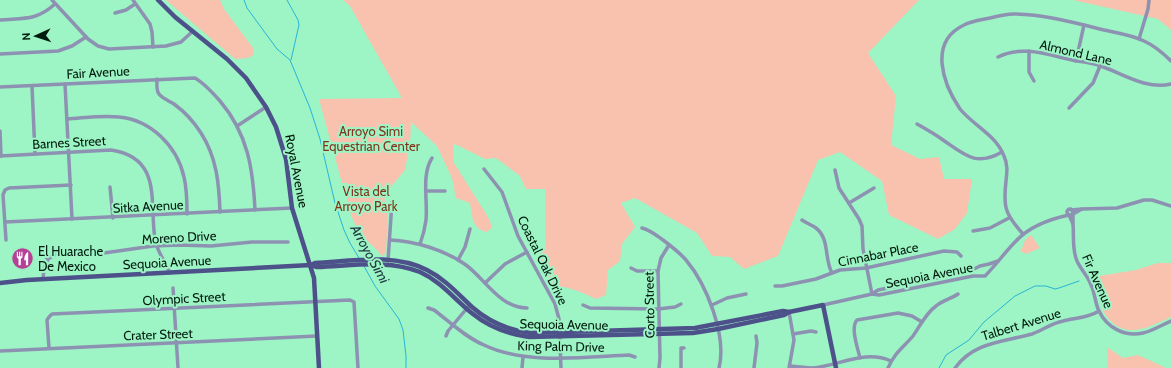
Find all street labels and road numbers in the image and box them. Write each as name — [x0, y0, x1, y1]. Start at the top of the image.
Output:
street label: Almond Lane — [1038, 36, 1114, 68]
street label: Fair Avenue — [66, 62, 130, 82]
street label: Barnes Street — [32, 132, 107, 152]
street label: Royal Avenue — [282, 133, 312, 209]
street label: Sitka Avenue — [112, 196, 184, 216]
street label: Coastal Oak Drive — [514, 213, 572, 308]
street label: Moreno Drive — [141, 227, 217, 247]
street label: Cinnabar Place — [836, 238, 920, 270]
street label: Fir Avenue — [1079, 251, 1117, 311]
street label: Sequoia Avenue — [122, 252, 212, 272]
street label: Sequoia Avenue — [884, 259, 974, 291]
street label: Corto Street — [640, 271, 658, 339]
street label: Olympic Street — [142, 288, 227, 308]
street label: Talbert Avenue — [979, 304, 1063, 344]
street label: Sequoia Avenue — [520, 315, 609, 333]
street label: Crater Street — [123, 325, 194, 343]
street label: King Palm Drive — [517, 337, 605, 355]

